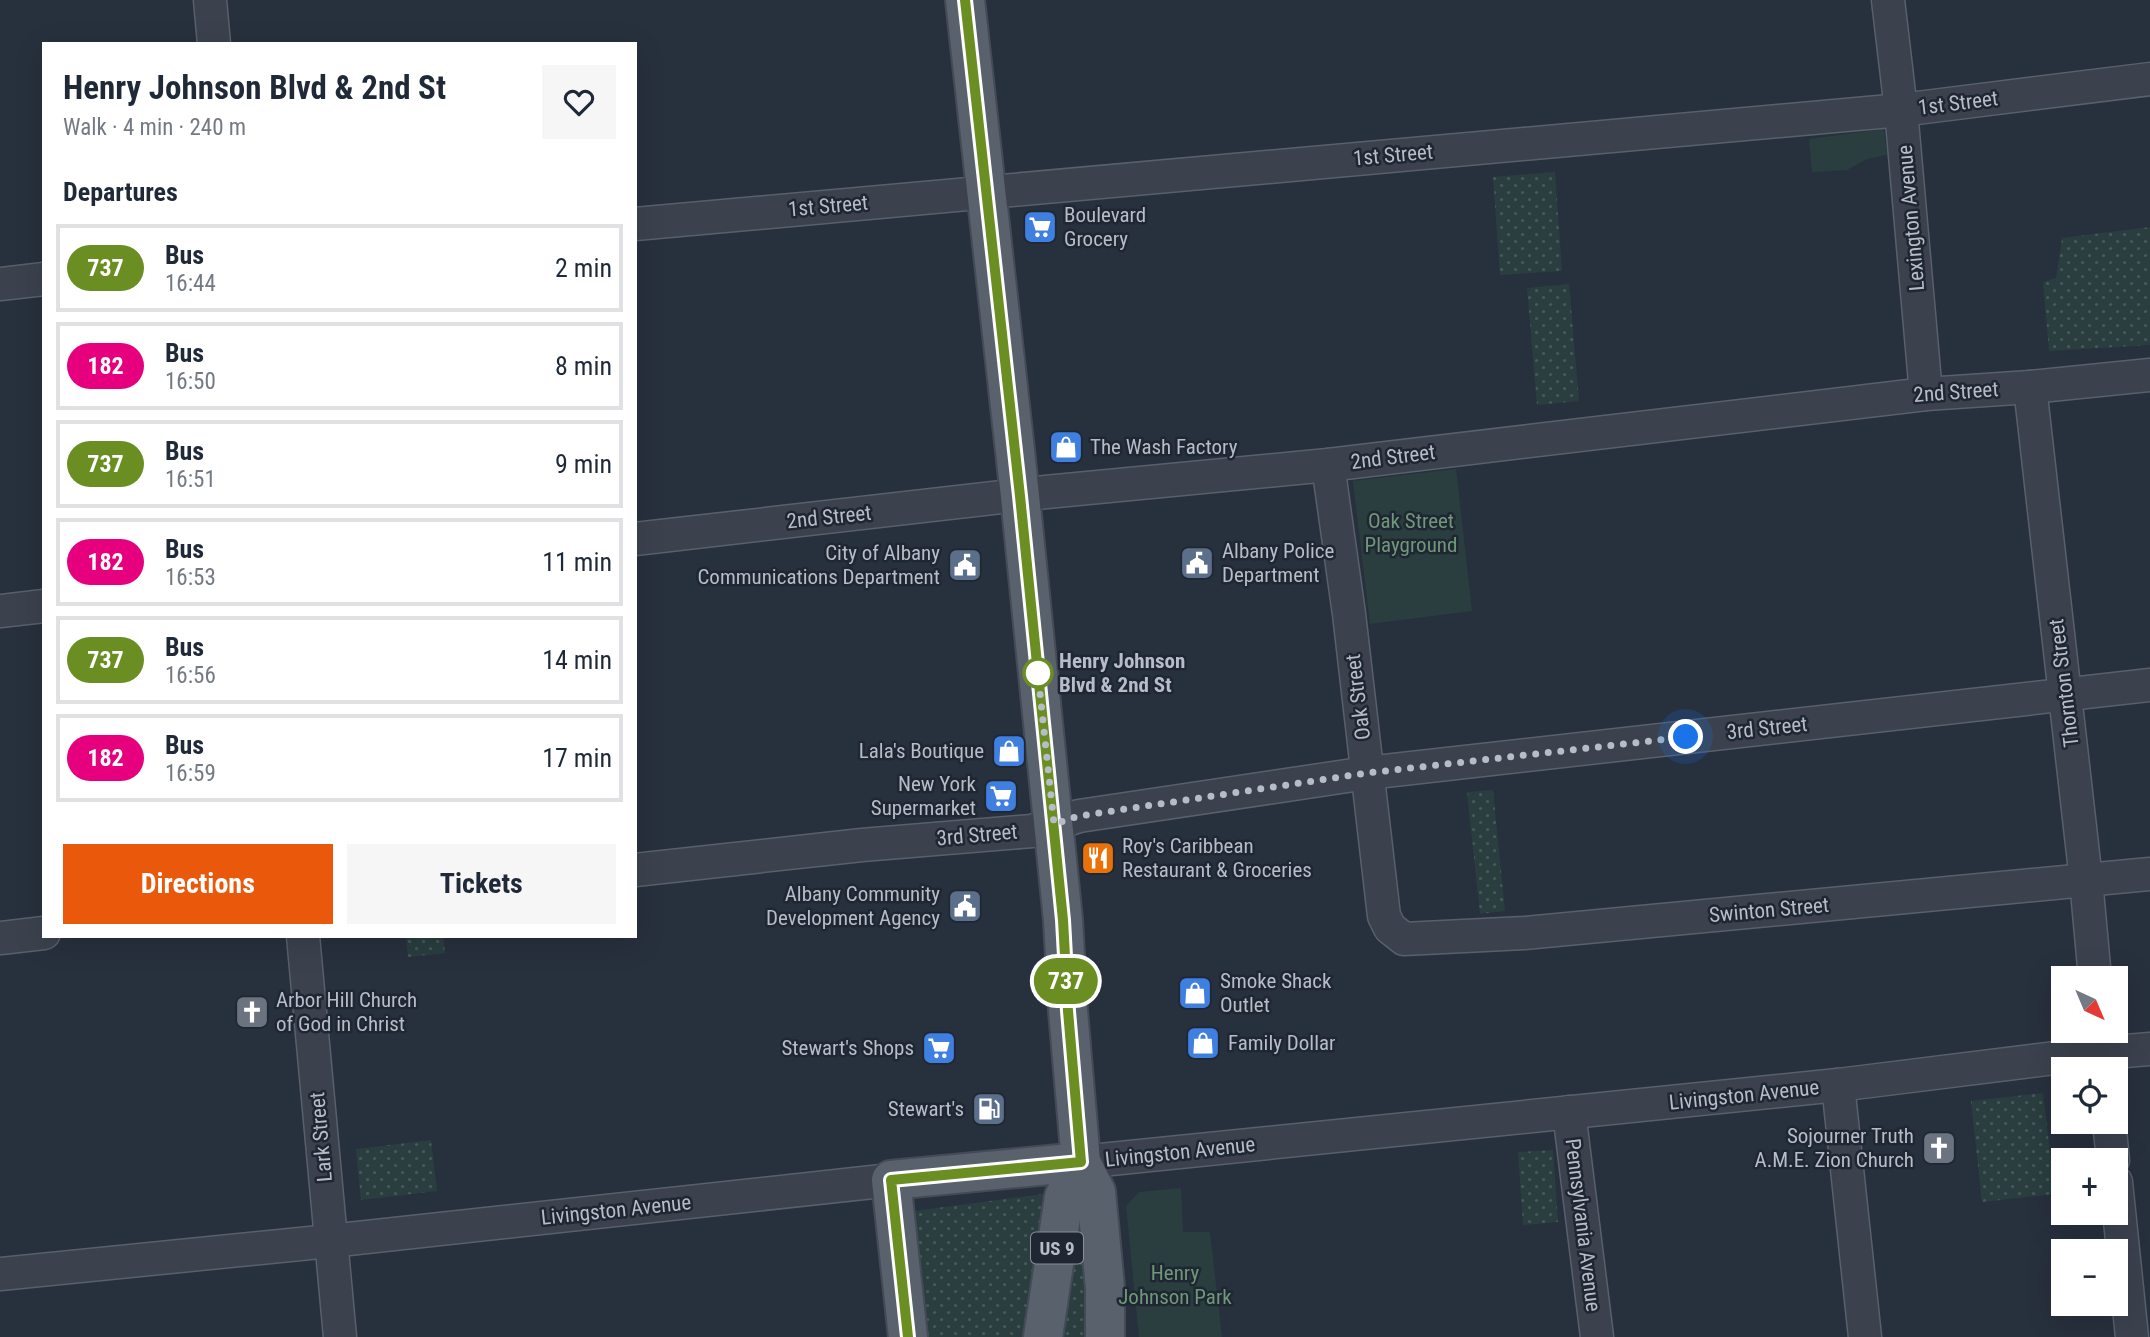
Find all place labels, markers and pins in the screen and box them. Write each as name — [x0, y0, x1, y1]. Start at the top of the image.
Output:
place label: Boulevard Grocery — [1064, 203, 1146, 251]
supermarket icon: Boulevard Grocery — [1021, 208, 1059, 246]
shop icon: The Wash Factory — [1047, 428, 1085, 466]
place label: The Wash Factory — [1090, 435, 1238, 459]
place label: Albany Police Department — [1222, 539, 1334, 587]
place label: City of Albany Communications Department — [697, 541, 940, 589]
public building icon: Albany Police Department — [1178, 544, 1216, 582]
public building icon: City of Albany Communications Department — [946, 546, 984, 584]
place label: Henry Johnson Blvd & 2nd St — [1059, 649, 1185, 697]
marker: Henry Johnson Blvd & 2nd St — [1023, 658, 1053, 688]
shop icon: Lala's Boutique — [990, 732, 1028, 770]
place label: Lala's Boutique — [859, 739, 984, 763]
place label: New York Supermarket — [871, 772, 977, 820]
supermarket icon: New York Supermarket — [982, 777, 1020, 815]
place label: Roy's Caribbean Restaurant & Groceries — [1122, 834, 1312, 882]
restaurant icon: Roy's Caribbean Restaurant & Groceries — [1079, 839, 1117, 877]
place label: Albany Community Development Agency — [766, 882, 940, 930]
public building icon: Albany Community Development Agency — [946, 887, 984, 925]
place label: Smoke Shack Outlet — [1220, 969, 1332, 1017]
shop icon: Smoke Shack Outlet — [1176, 974, 1214, 1012]
place label: Arbor Hill Church of God in Christ — [276, 988, 417, 1036]
church icon: Arbor Hill Church of God in Christ — [233, 993, 271, 1031]
shop icon: Family Dollar — [1184, 1024, 1222, 1062]
supermarket icon: Stewart's Shops — [920, 1029, 958, 1067]
place label: Family Dollar — [1228, 1031, 1335, 1055]
place label: Stewart's Shops — [781, 1036, 914, 1060]
fuel station icon: Stewart's — [970, 1090, 1008, 1128]
place label: Stewart's — [888, 1097, 964, 1121]
place label: Sojourner Truth A.M.E. Zion Church — [1755, 1124, 1914, 1172]
church icon: Sojourner Truth A.M.E. Zion Church — [1920, 1129, 1958, 1167]

